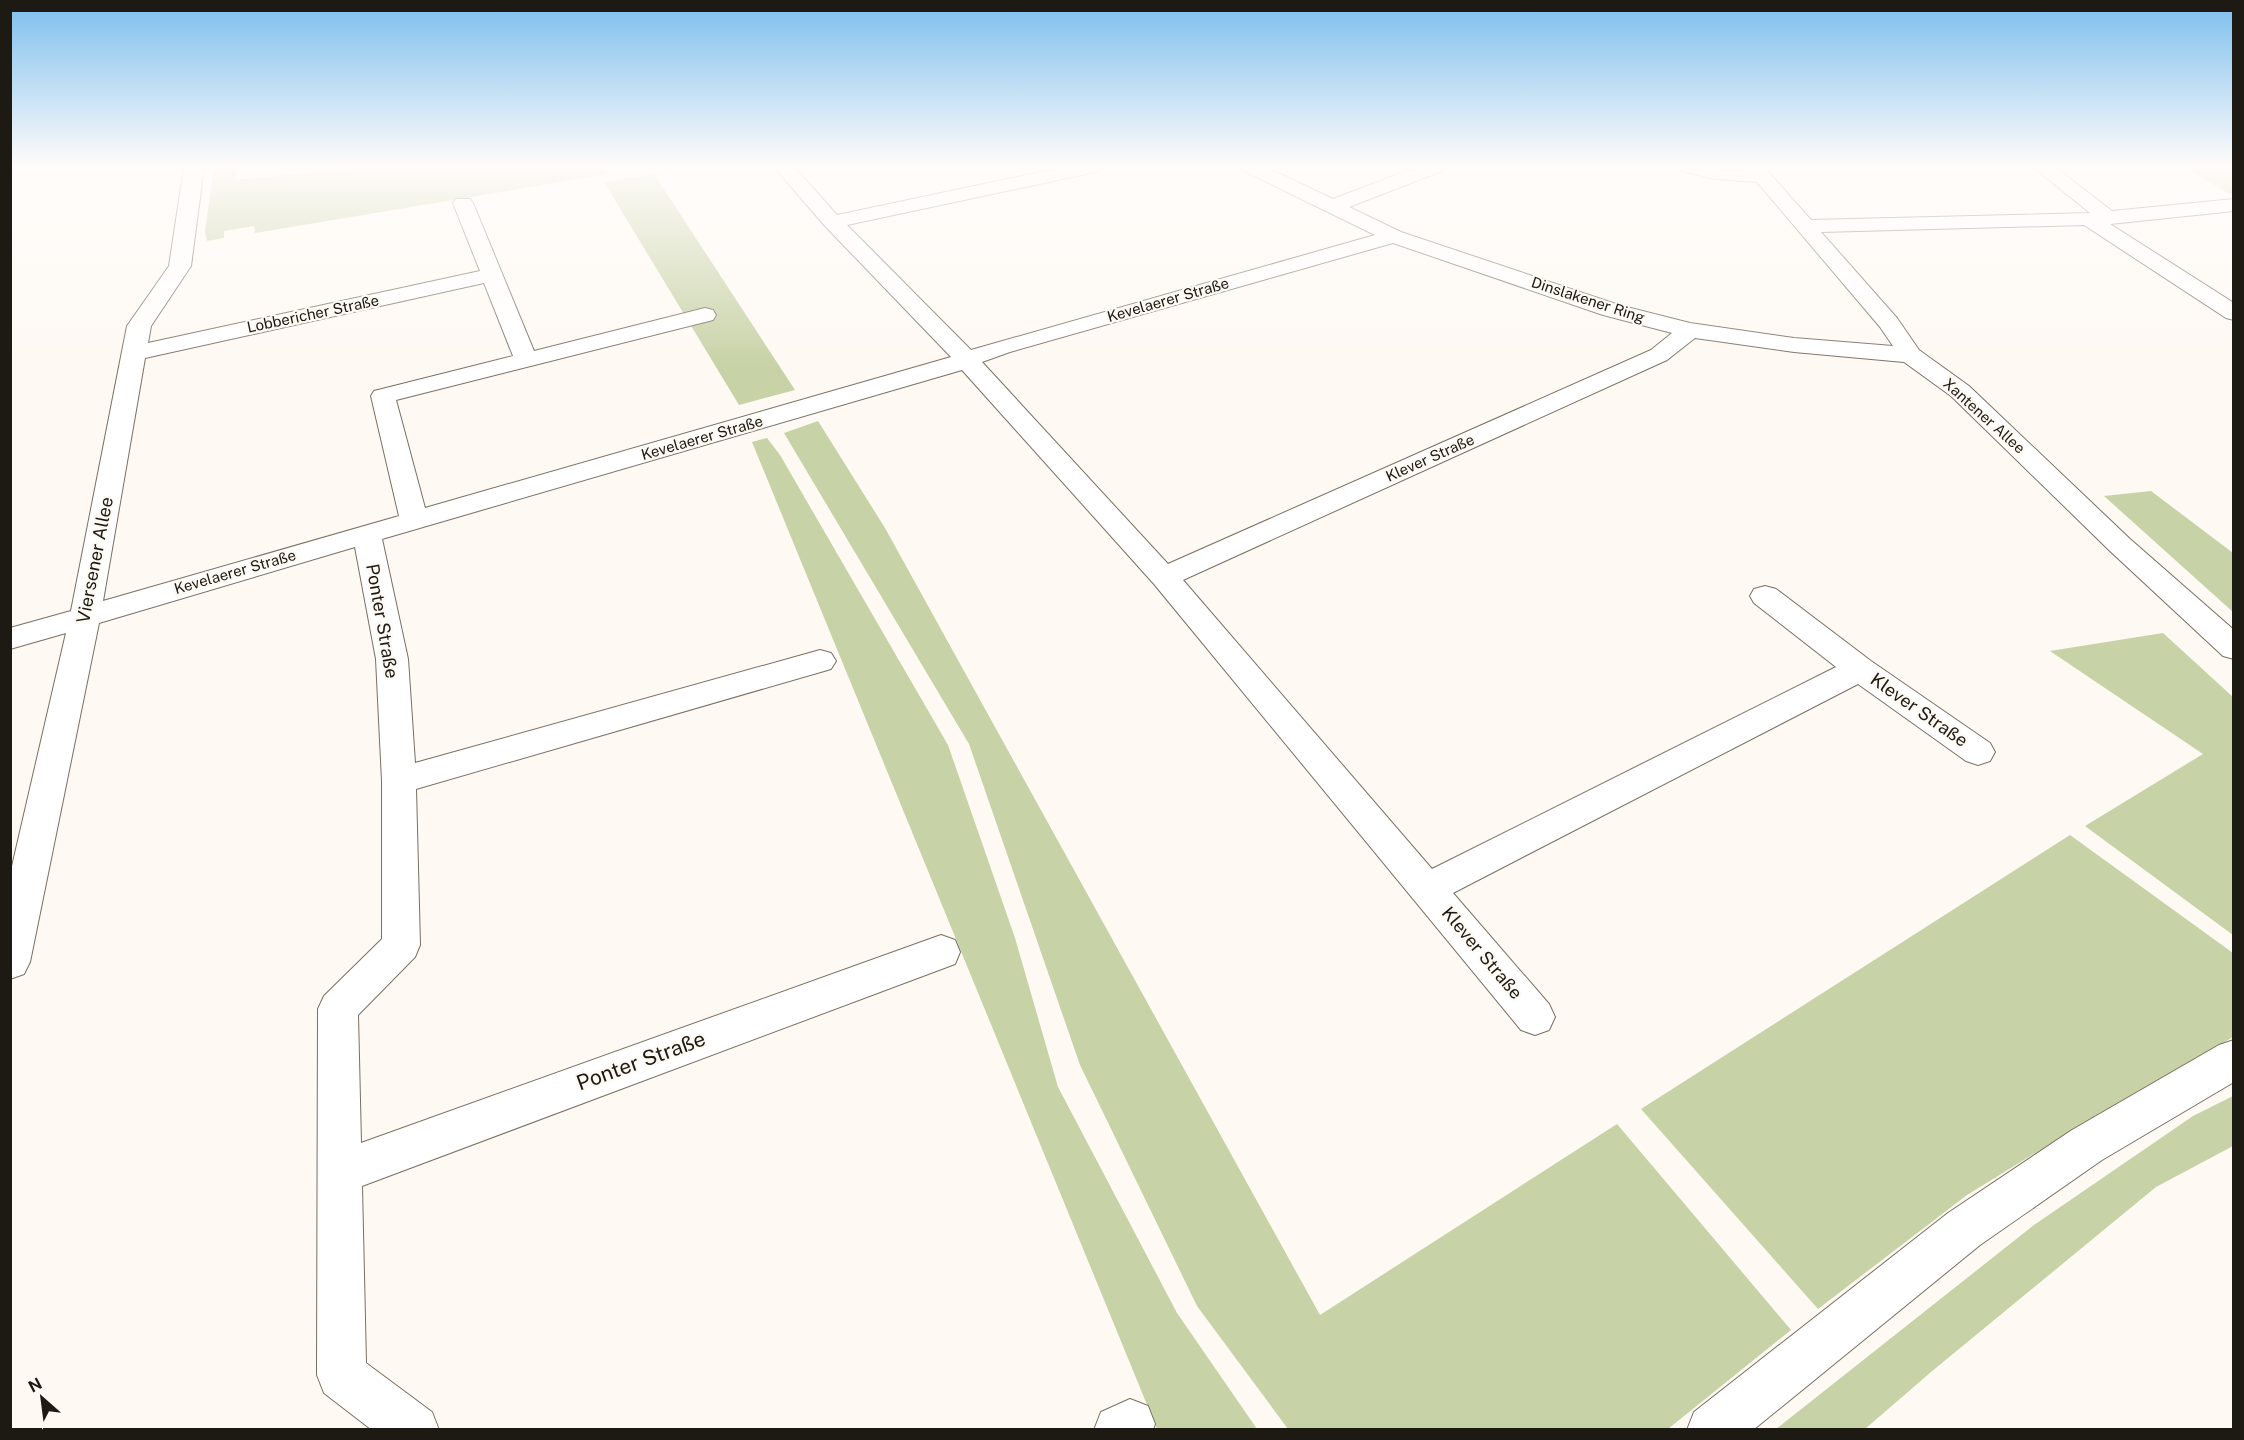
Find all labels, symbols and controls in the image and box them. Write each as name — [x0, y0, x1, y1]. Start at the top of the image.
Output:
street label: Dinslakener Ring — [1529, 273, 1647, 326]
street label: Kevelaerer Straße — [1105, 274, 1231, 325]
street label: Lobbericher Straße — [245, 291, 380, 336]
street label: Xantener Allee — [1940, 375, 2029, 457]
street label: Kevelaerer Straße — [639, 412, 765, 463]
street label: Klever Straße — [1383, 430, 1477, 485]
street label: Viersener Allee — [72, 495, 117, 625]
street label: Kevelaerer Straße — [172, 546, 298, 597]
street label: Ponter Straße — [362, 562, 403, 680]
street label: Klever Straße — [1867, 668, 1972, 751]
street label: Klever Straße — [1438, 902, 1527, 1003]
street label: Ponter Straße — [573, 1026, 709, 1095]
north arrow — [12, 1368, 72, 1428]
text: N — [25, 1374, 45, 1397]

